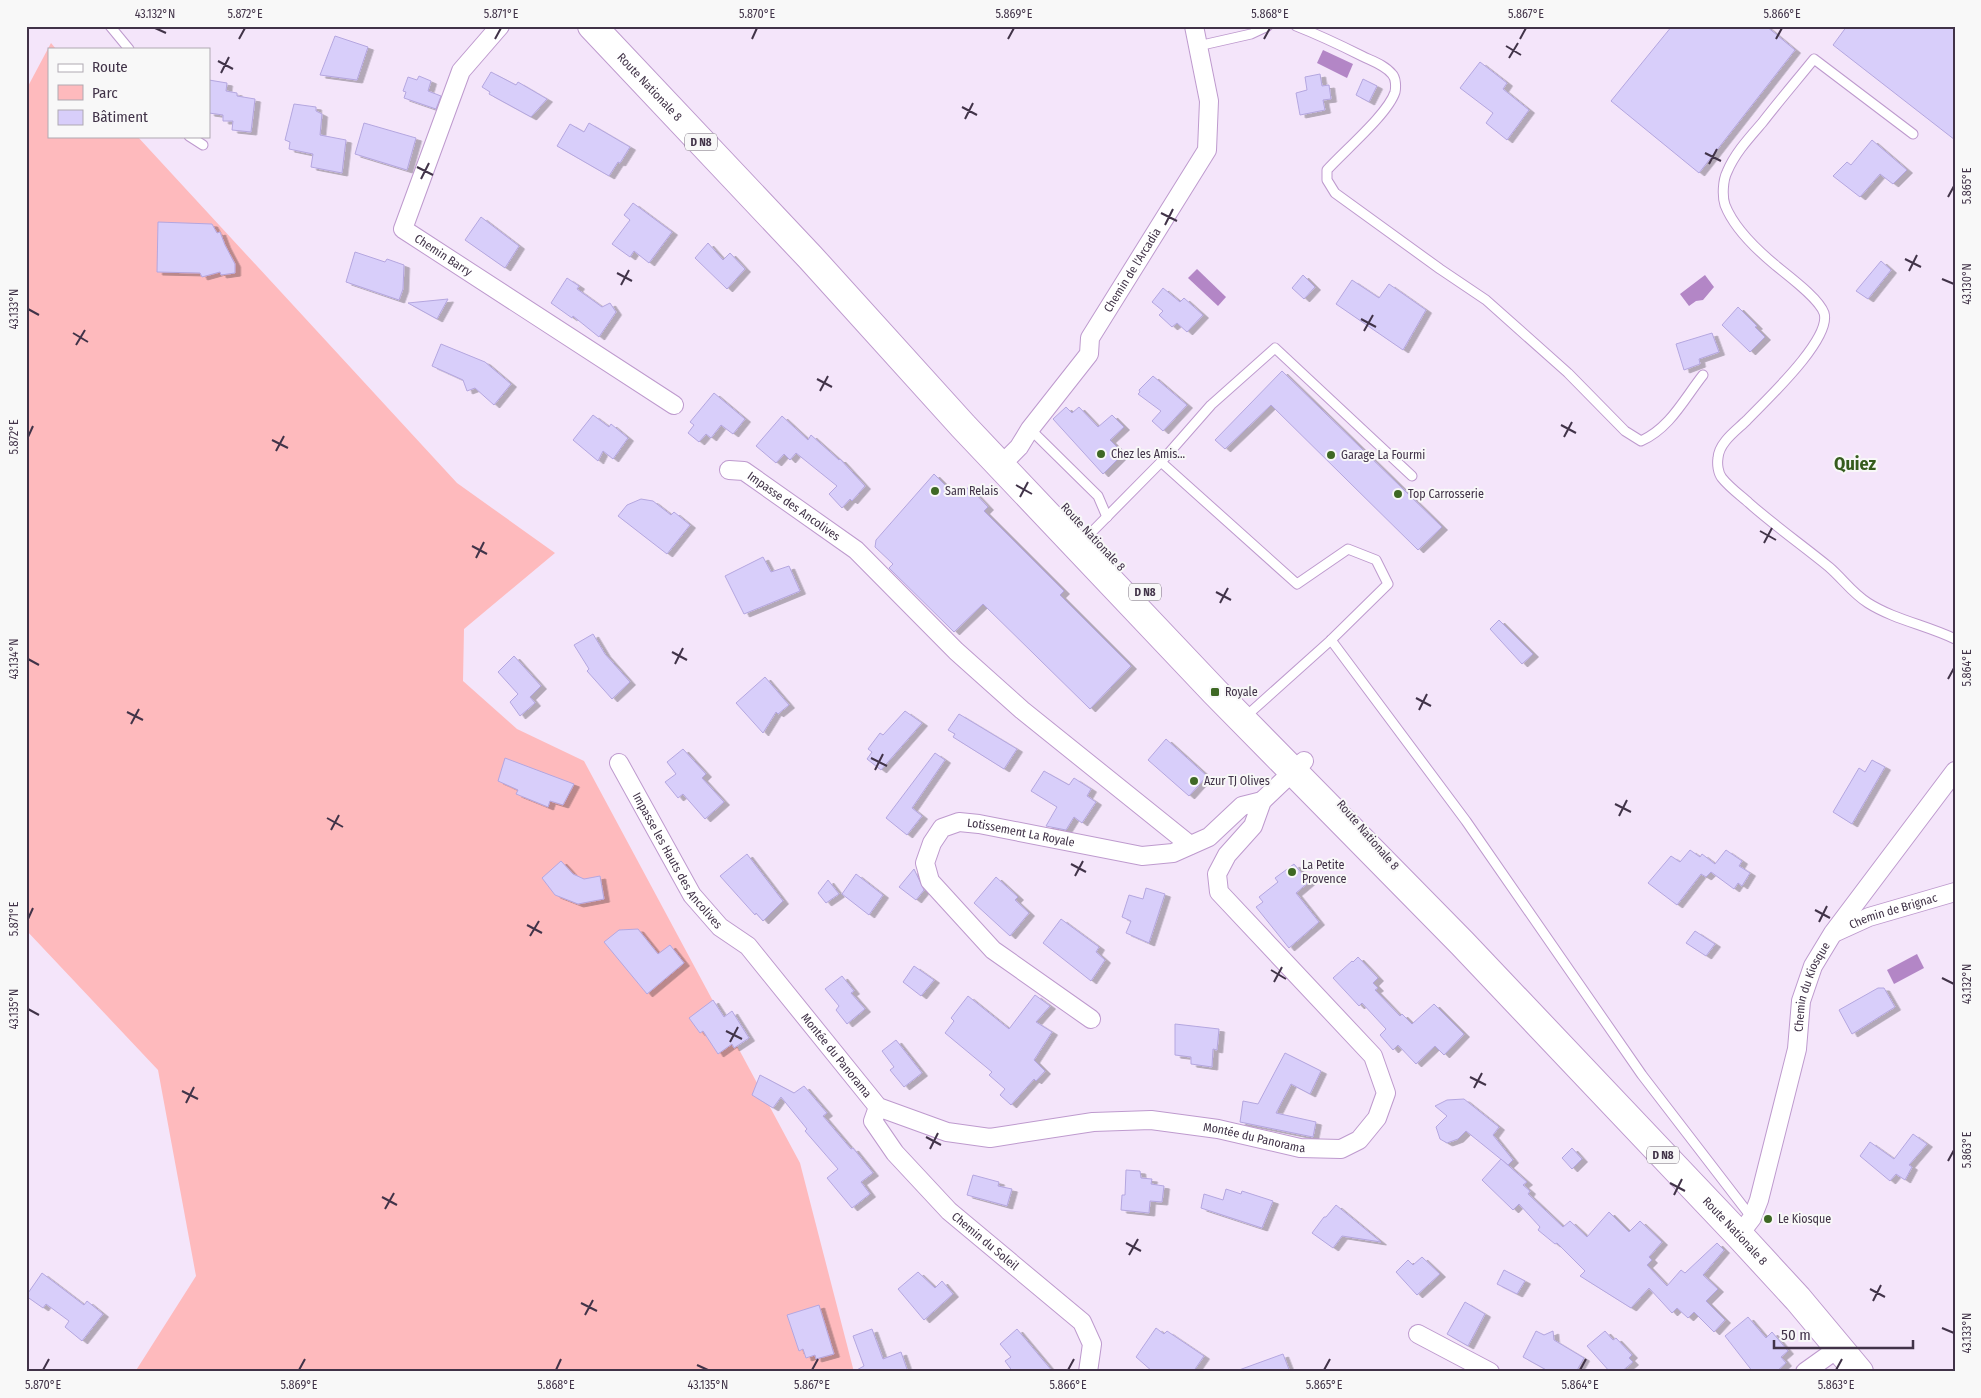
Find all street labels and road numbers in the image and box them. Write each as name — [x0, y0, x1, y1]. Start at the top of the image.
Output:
street label: Route Nationale 8 — [614, 50, 685, 124]
road number: D N8 — [685, 134, 717, 150]
street label: Chemin de l'Arcadia — [1101, 225, 1164, 315]
street label: Chemin Barry — [412, 231, 475, 279]
street label: Impasse des Ancolives — [745, 469, 843, 544]
street label: Route Nationale 8 — [1058, 500, 1128, 574]
road number: D N8 — [1129, 584, 1161, 600]
street label: Impasse les Hauts des Ancolives — [630, 790, 725, 932]
street label: Route Nationale 8 — [1334, 797, 1402, 873]
street label: Lotissement La Royale — [966, 816, 1076, 850]
street label: Chemin de Brignac — [1847, 891, 1939, 932]
street label: Chemin du Kiosque — [1791, 939, 1833, 1032]
street label: Montée du Panorama — [798, 1011, 875, 1101]
street label: Montée du Panorama — [1202, 1120, 1305, 1155]
road number: D N8 — [1647, 1146, 1679, 1164]
street label: Route Nationale 8 — [1700, 1194, 1770, 1268]
street label: Chemin du Soleil — [949, 1209, 1021, 1273]

